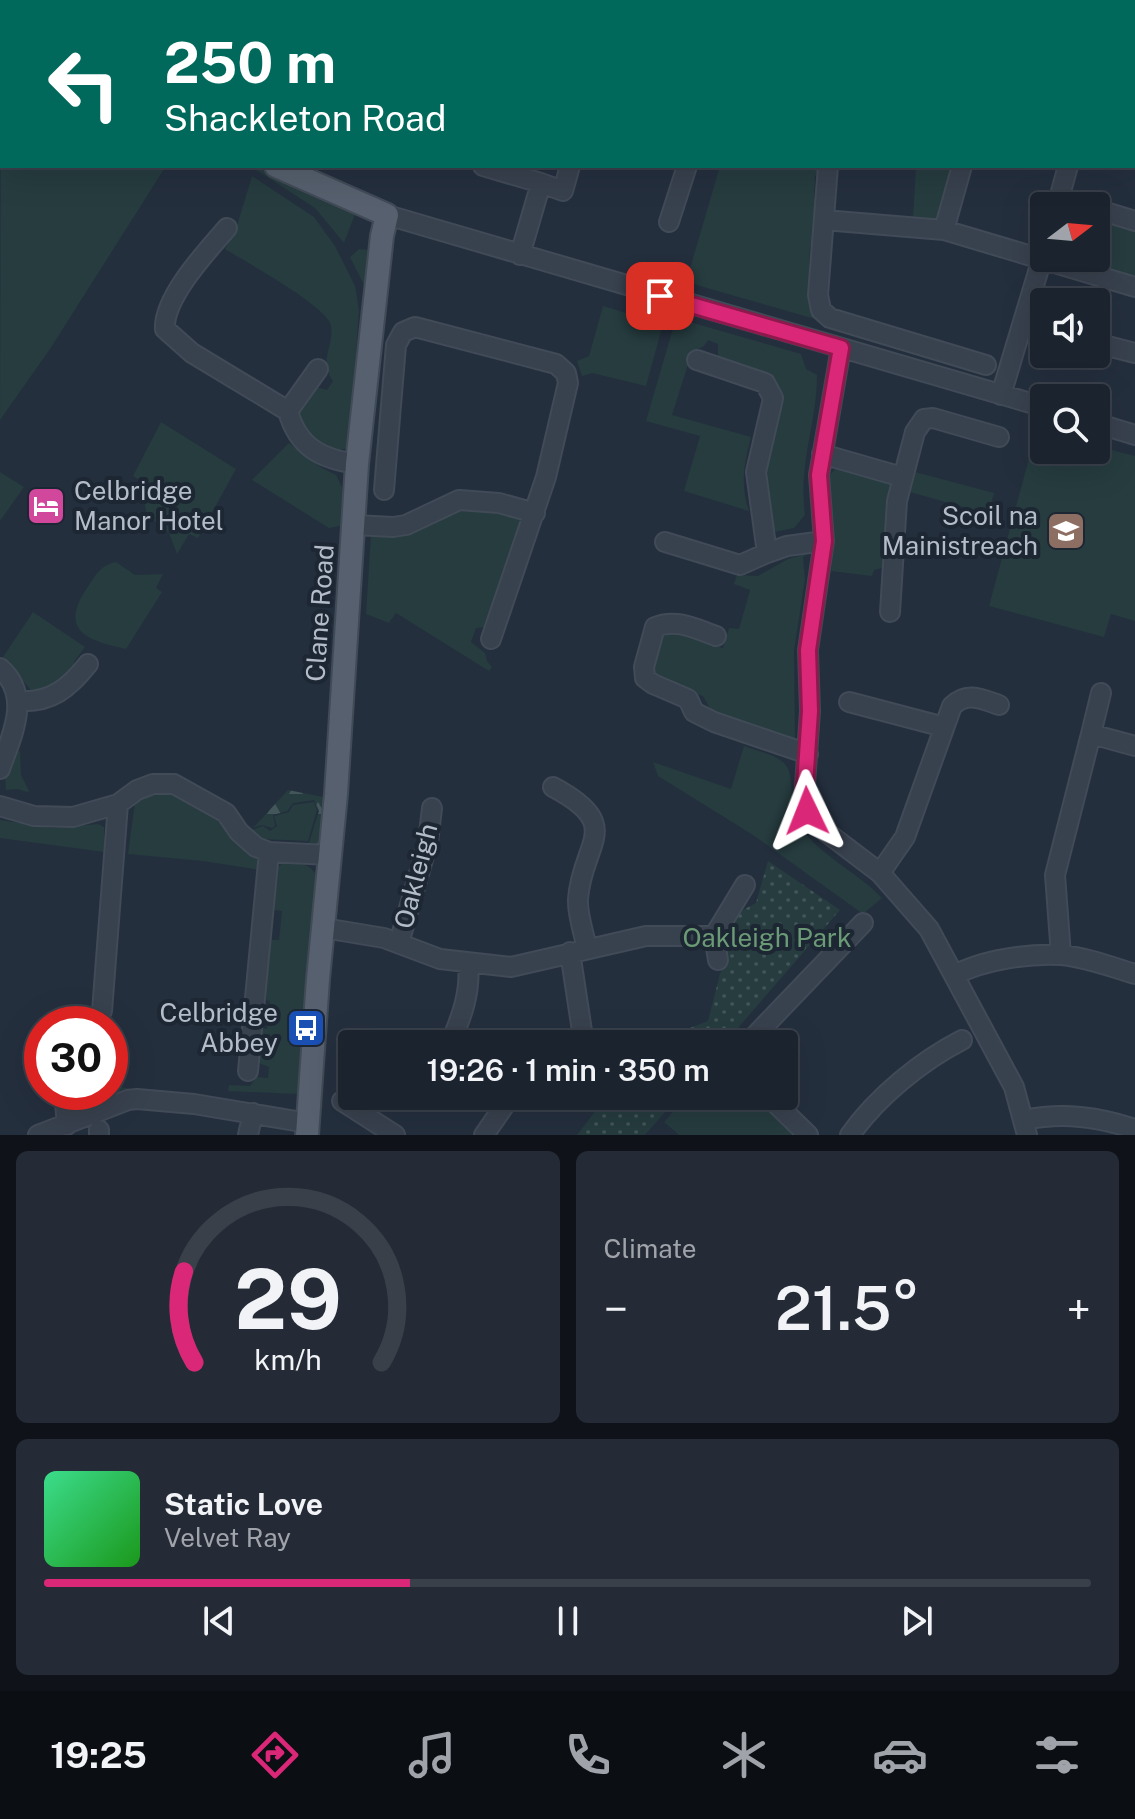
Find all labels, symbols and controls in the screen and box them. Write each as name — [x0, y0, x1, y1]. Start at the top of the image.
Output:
text: 250 m — [164, 30, 336, 96]
icon: left — [32, 32, 136, 136]
text: Shackleton Road — [164, 97, 446, 139]
north arrow — [1030, 192, 1110, 272]
map controls — [1030, 192, 1110, 464]
pin — [626, 262, 694, 330]
icon: arrive — [638, 274, 682, 318]
button: sound — [1030, 288, 1110, 368]
button: search — [1030, 384, 1110, 464]
place label: Celbridge Manor Hotel — [74, 475, 224, 536]
hotel icon: Celbridge Manor Hotel — [25, 485, 67, 527]
place label: Scoil na Mainistreach — [882, 500, 1038, 561]
school or university icon: Scoil na Mainistreach — [1045, 510, 1087, 552]
street label: Clane Road — [299, 543, 340, 683]
position arrow — [765, 769, 849, 853]
street label: Oakleigh — [387, 820, 444, 932]
park label: Oakleigh Park — [682, 922, 852, 953]
place label: Celbridge Abbey — [160, 997, 278, 1058]
speed limit sign: 30 — [24, 1006, 128, 1110]
bus stop icon: Celbridge Abbey — [285, 1007, 327, 1049]
text: 19:26 · 1 min · 350 m — [426, 1052, 710, 1088]
text: Climate — [604, 1233, 697, 1264]
text: 29 — [234, 1250, 342, 1348]
text: 21.5° — [775, 1273, 920, 1344]
text: − — [604, 1283, 628, 1335]
text: + — [1067, 1283, 1091, 1335]
text: km/h — [254, 1343, 321, 1376]
text: Static Love — [164, 1486, 323, 1522]
text: Velvet Ray — [164, 1522, 291, 1553]
icon: previous — [197, 1599, 241, 1643]
icon: pause — [546, 1599, 590, 1643]
icon: next — [895, 1599, 939, 1643]
icon: directions — [247, 1727, 303, 1783]
icon: music — [404, 1727, 460, 1783]
icon: phone — [560, 1727, 616, 1783]
icon: climate — [716, 1727, 772, 1783]
icon: car — [872, 1727, 928, 1783]
icon: filters — [1029, 1727, 1085, 1783]
text: 19:25 — [50, 1734, 147, 1776]

